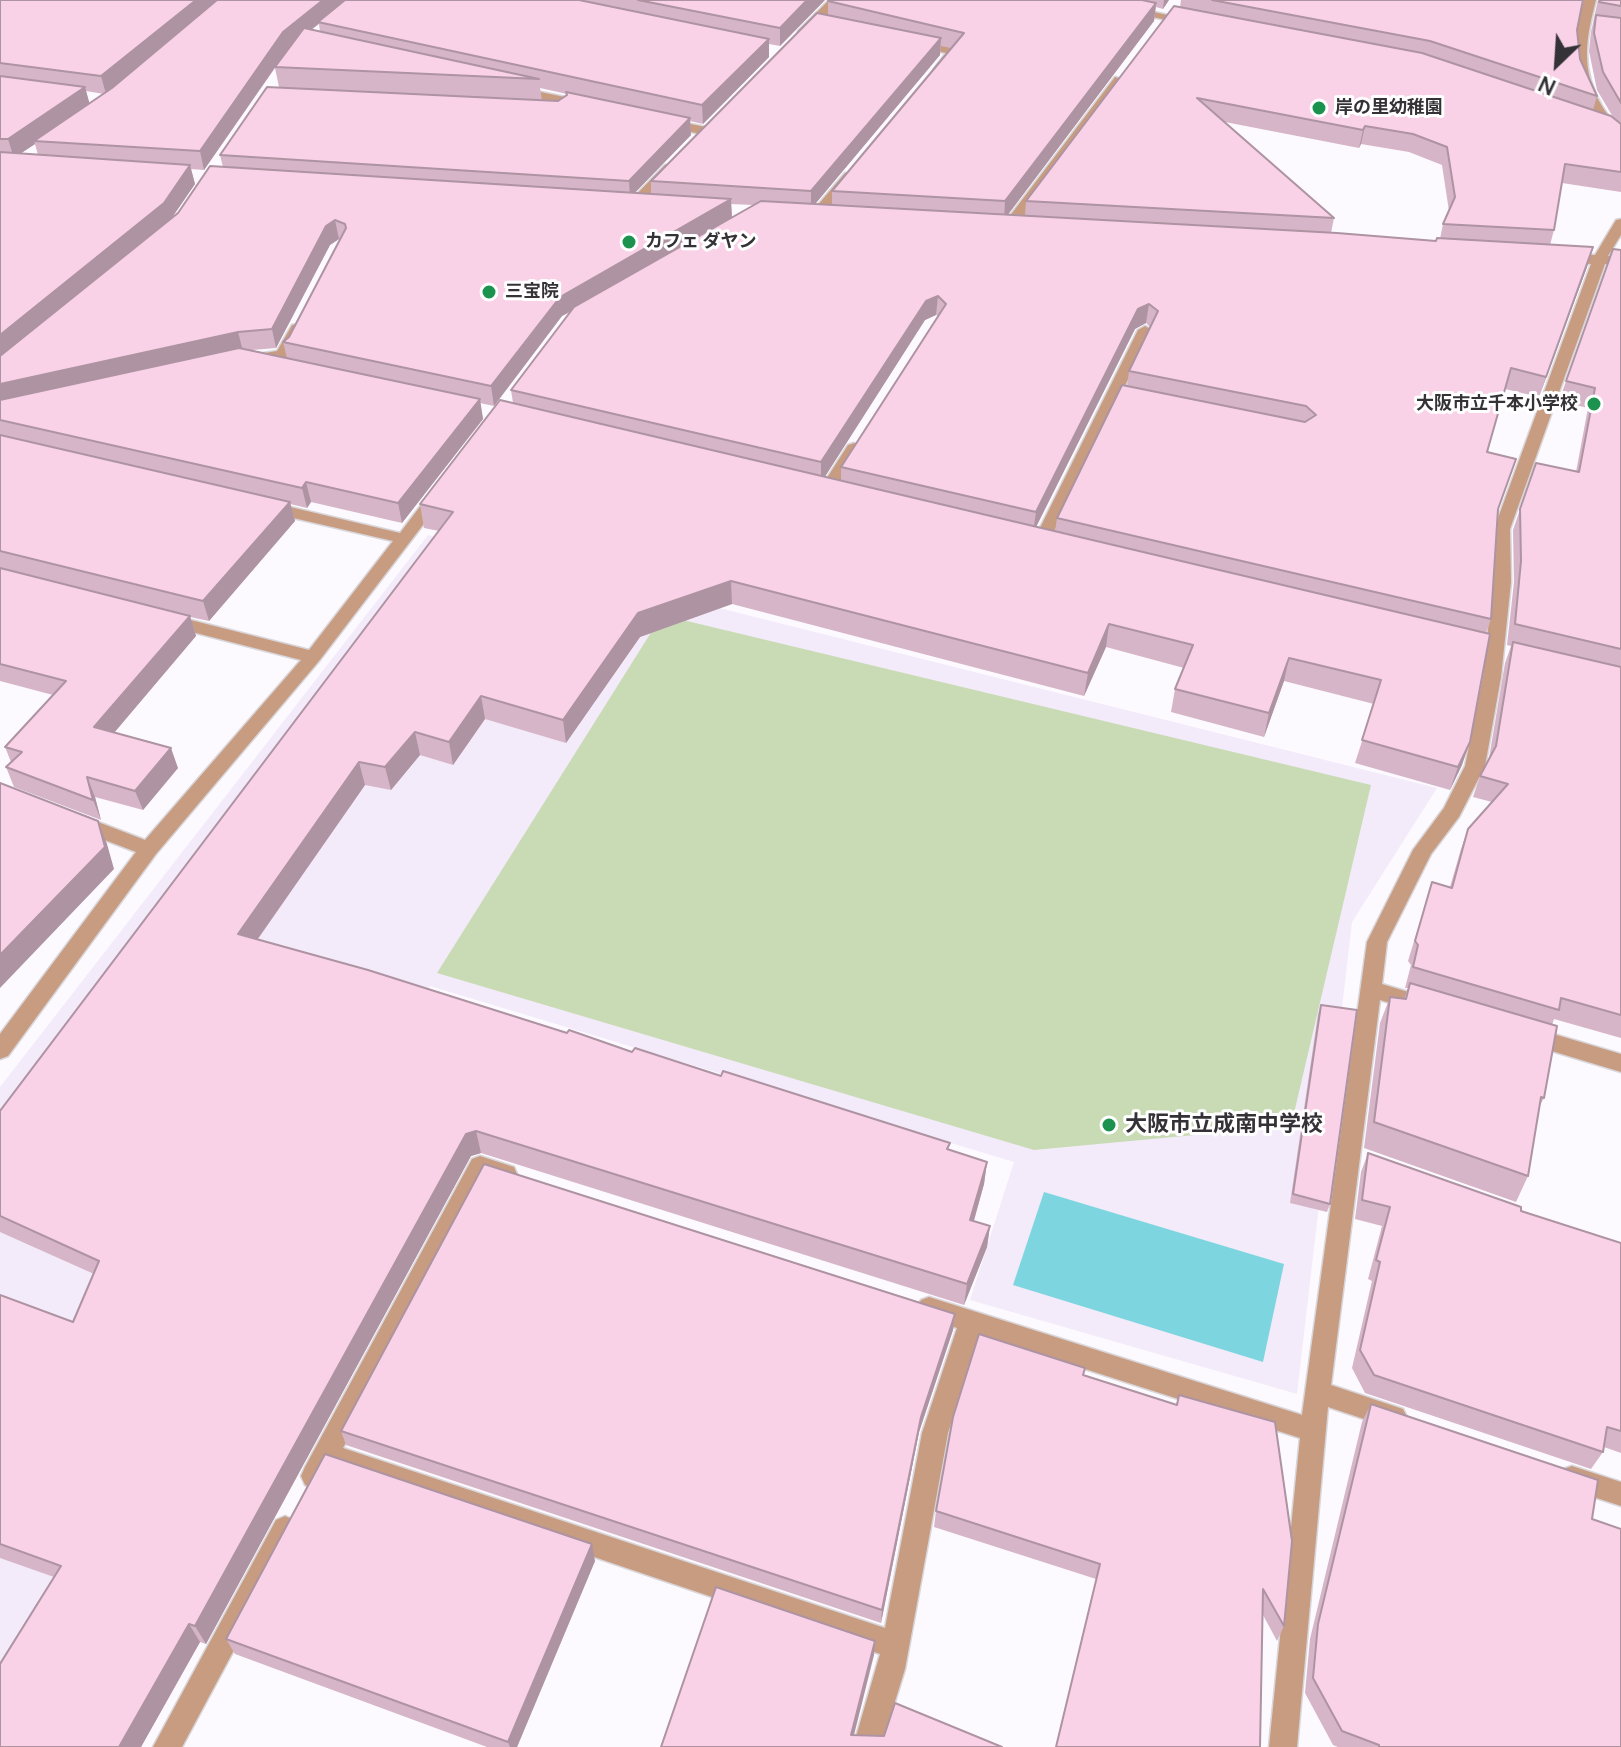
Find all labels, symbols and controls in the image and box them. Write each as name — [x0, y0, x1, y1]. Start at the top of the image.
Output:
north arrow — [1517, 24, 1597, 104]
text: N — [1533, 69, 1560, 103]
place label: 岸の里幼稚園 — [1335, 97, 1443, 119]
marker: 岸の里幼稚園 — [1310, 99, 1328, 117]
place label: カフェ ダヤン — [645, 231, 757, 253]
marker: カフェ ダヤン — [620, 233, 638, 251]
place label: 三宝院 — [505, 281, 559, 303]
marker: 三宝院 — [480, 283, 498, 301]
place label: 大阪市立千本小学校 — [1416, 393, 1578, 415]
marker: 大阪市立千本小学校 — [1585, 395, 1603, 413]
place label: 大阪市立成南中学校 — [1125, 1112, 1323, 1138]
marker: 大阪市立成南中学校 — [1100, 1116, 1118, 1134]

